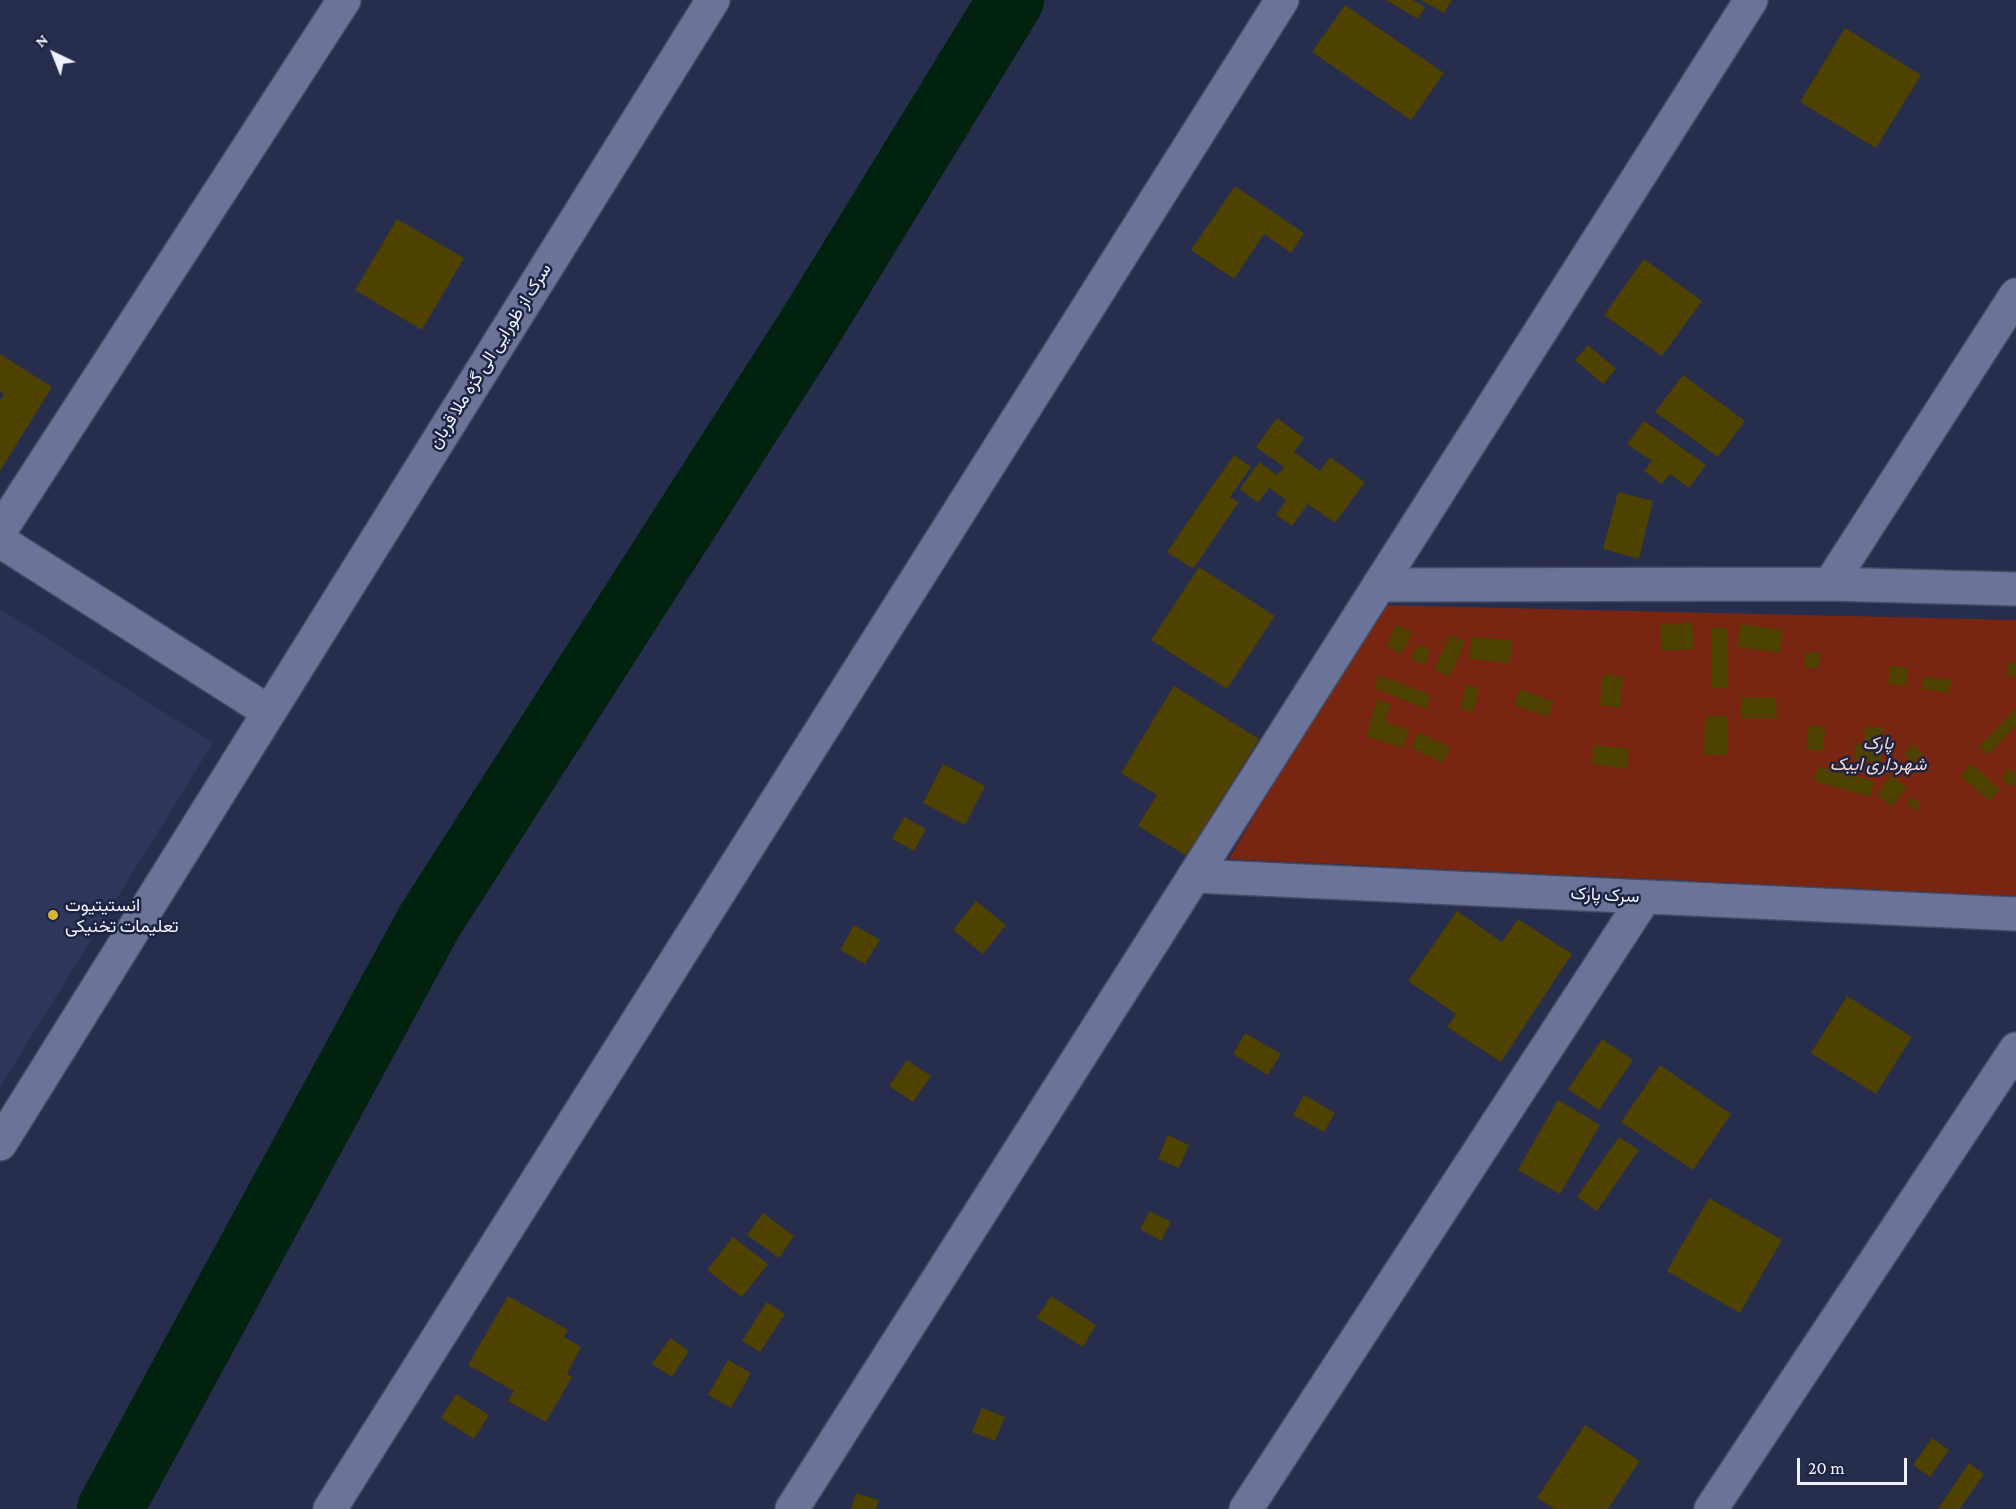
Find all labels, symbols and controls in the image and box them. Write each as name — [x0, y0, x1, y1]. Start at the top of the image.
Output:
north arrow — [24, 24, 84, 84]
text: N — [32, 31, 51, 50]
street label: سرک از ظورایی الی گزه ملا قربان — [424, 259, 556, 453]
park label: پارک شهرداری ایبک — [1830, 732, 1926, 774]
street label: سرک پارک — [1570, 882, 1640, 908]
place label: انستیتیوت تعلیمات تخنیکی — [65, 894, 178, 936]
marker: انستیتیوت تعلیمات تخنیکی — [46, 908, 60, 922]
scale bar — [1800, 1446, 1910, 1484]
text: 20 m — [1808, 1458, 1845, 1478]

